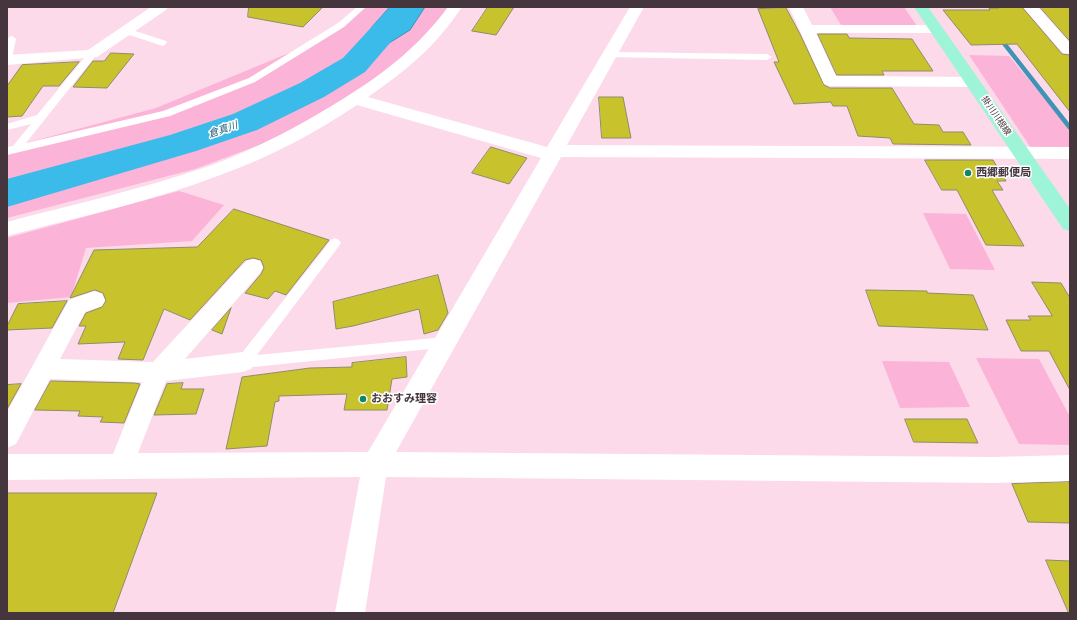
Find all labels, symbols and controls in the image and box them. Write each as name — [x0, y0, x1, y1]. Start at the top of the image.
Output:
street label: 掛川川根線 — [979, 94, 1013, 138]
water label: 倉真川 — [207, 119, 239, 141]
place label: 西郷郵便局 — [976, 166, 1031, 180]
marker: 西郷郵便局 — [963, 168, 973, 178]
place label: おおすみ理容 — [371, 392, 437, 406]
marker: おおすみ理容 — [358, 394, 368, 404]

